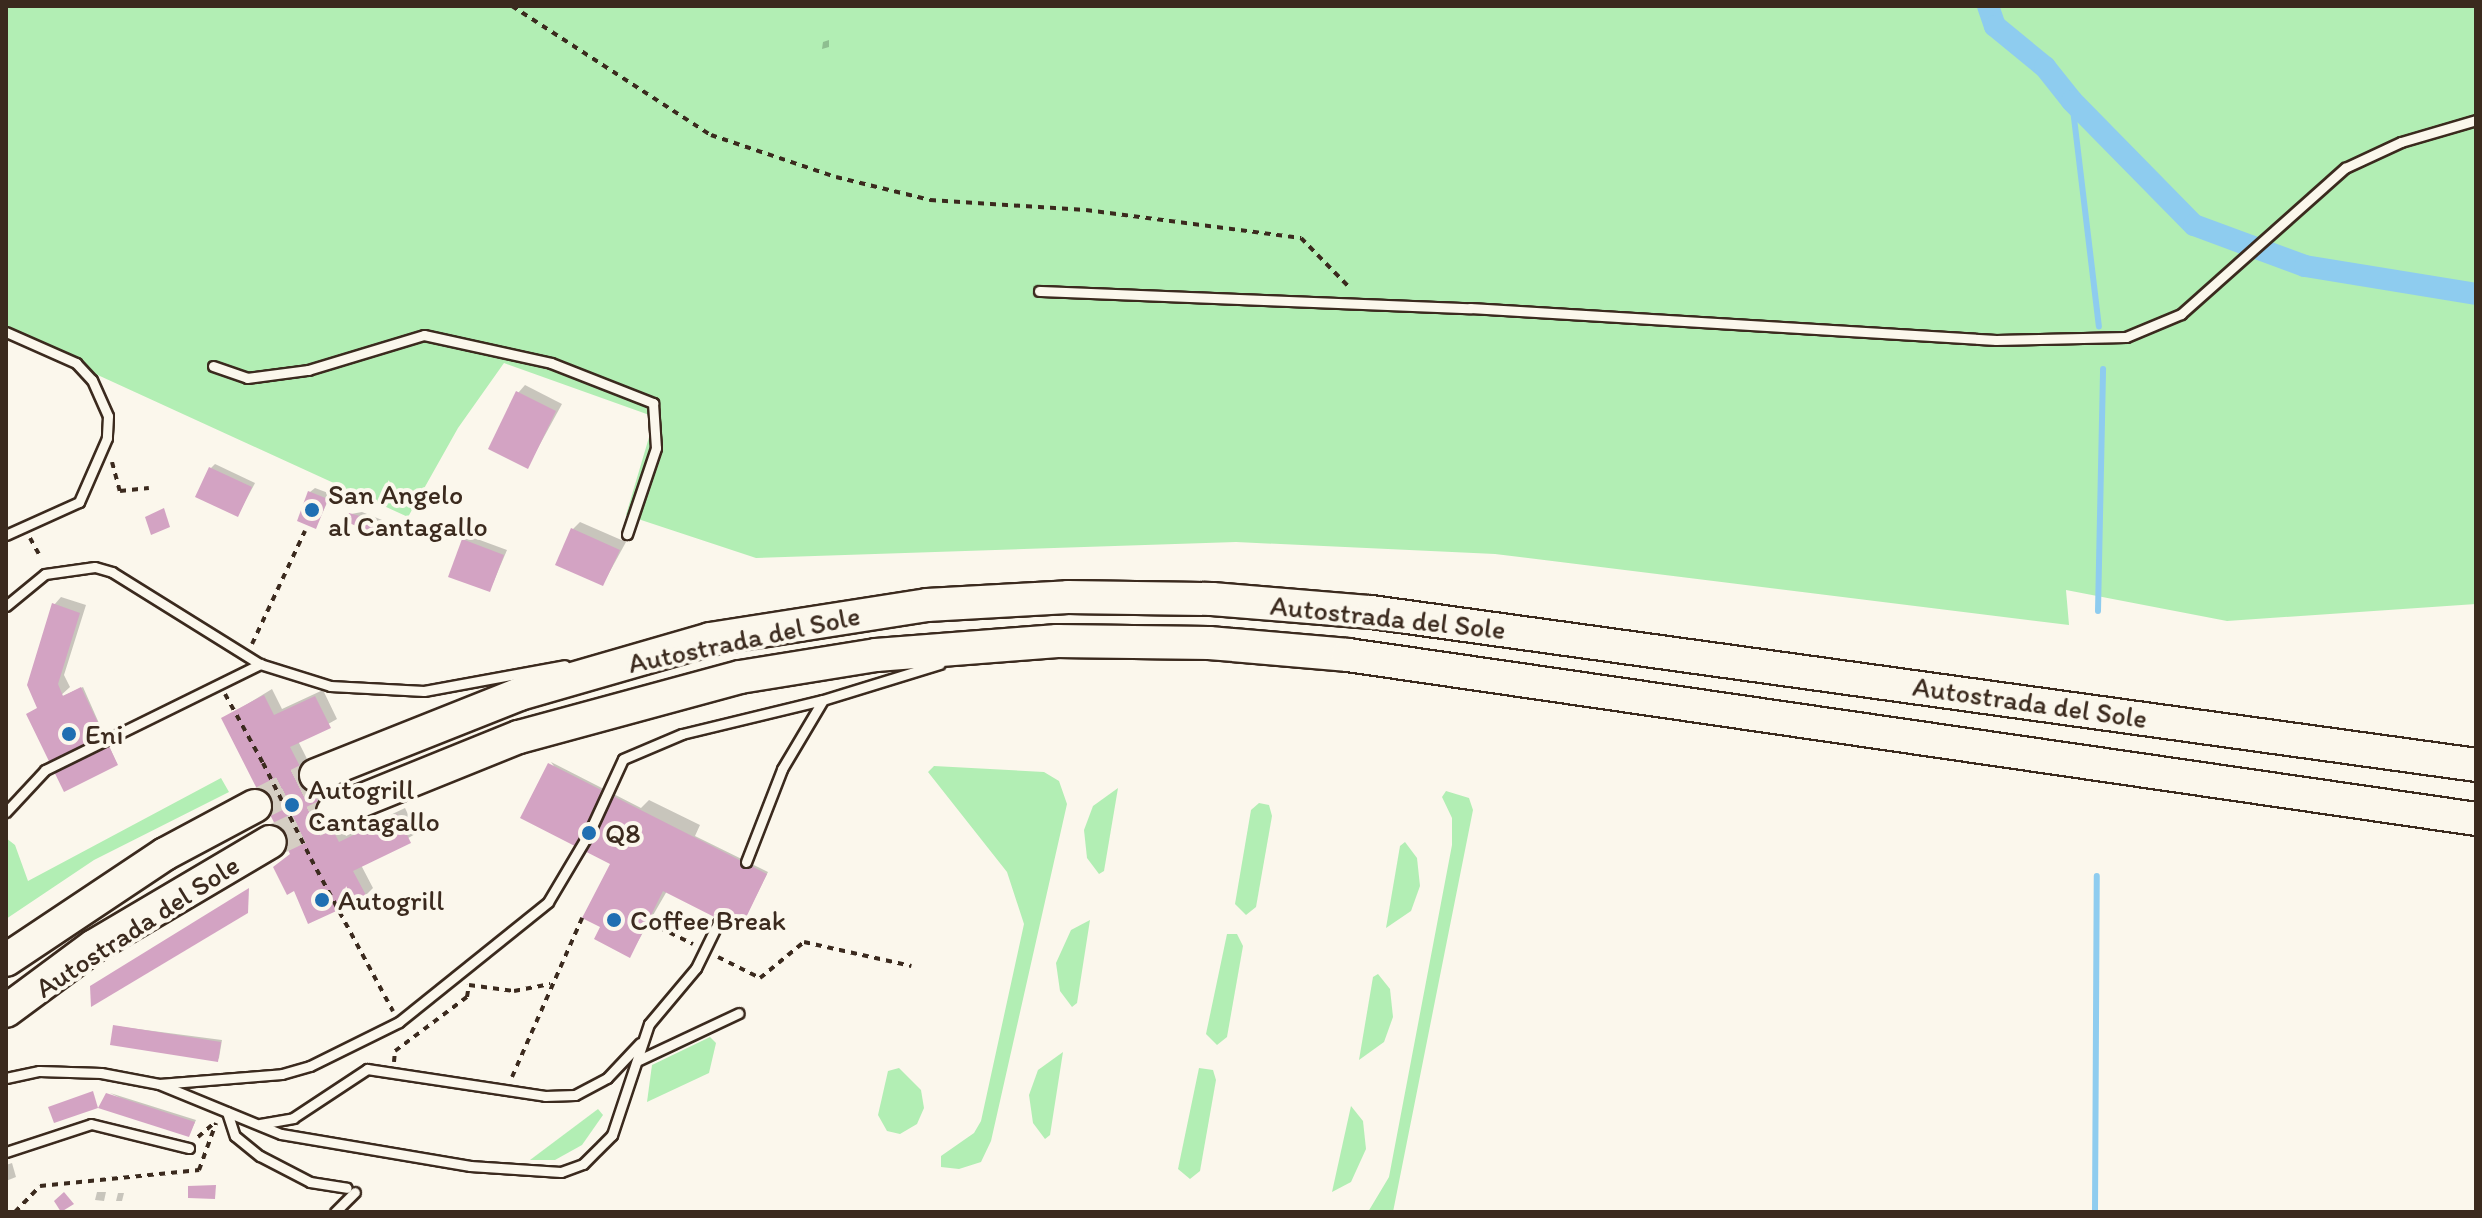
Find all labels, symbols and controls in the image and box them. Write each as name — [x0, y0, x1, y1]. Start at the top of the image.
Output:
place label: San Angelo al Cantagallo — [328, 477, 489, 543]
marker: San Angelo al Cantagallo — [303, 501, 321, 519]
street label: Autostrada del Sole — [1269, 588, 1507, 646]
street label: Autostrada del Sole — [625, 598, 863, 680]
street label: Autostrada del Sole — [1911, 669, 2149, 735]
place label: Eni — [85, 717, 123, 751]
marker: Eni — [60, 725, 78, 743]
place label: Autogrill Cantagallo — [308, 772, 440, 838]
marker: Autogrill Cantagallo — [283, 796, 301, 814]
place label: Q8 — [605, 816, 641, 850]
marker: Q8 — [580, 824, 598, 842]
street label: Autostrada del Sole — [29, 847, 245, 1005]
place label: Autogrill — [338, 883, 444, 917]
marker: Autogrill — [313, 891, 331, 909]
place label: Coffee Break — [630, 903, 786, 937]
marker: Coffee Break — [605, 911, 623, 929]

